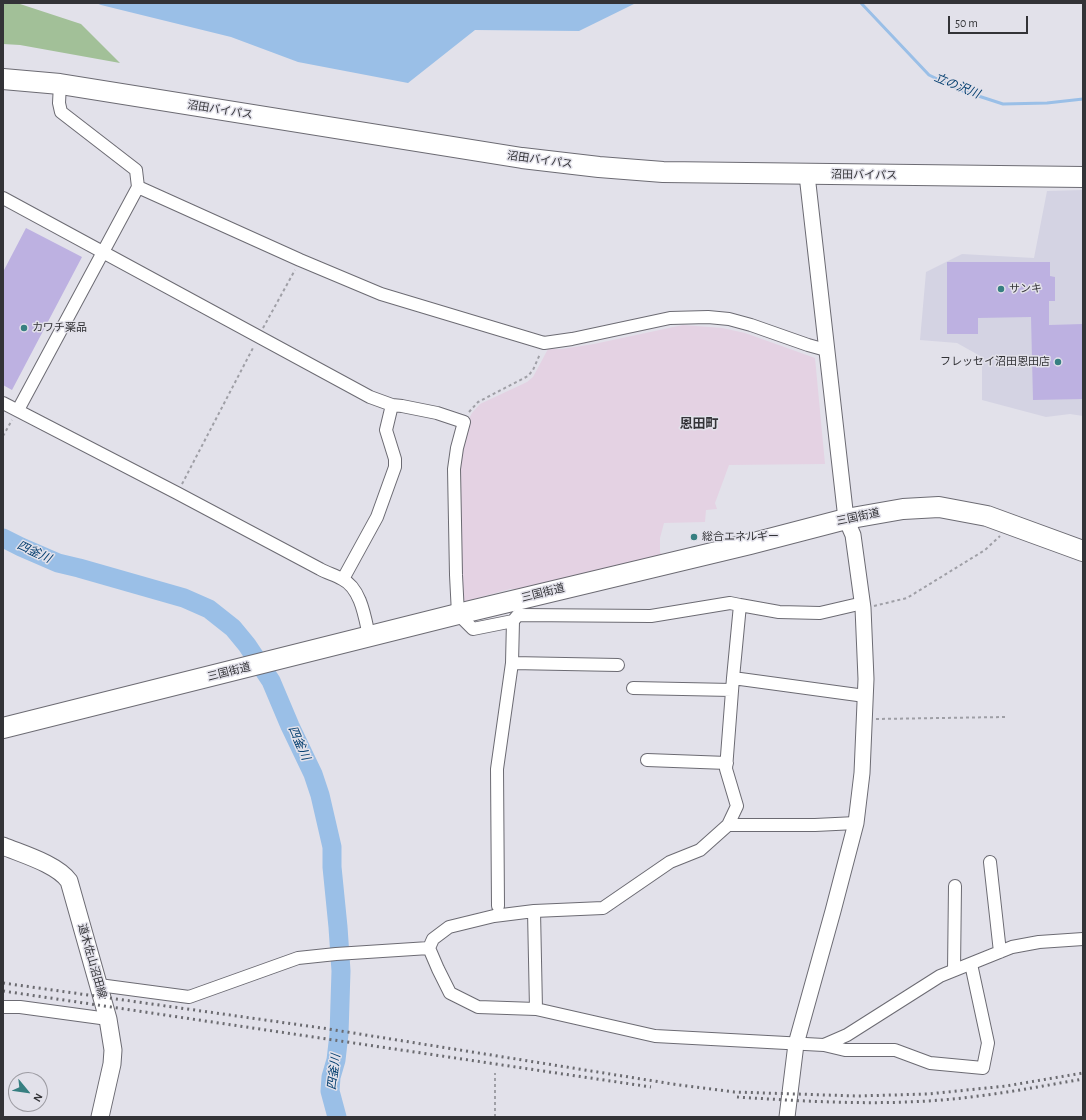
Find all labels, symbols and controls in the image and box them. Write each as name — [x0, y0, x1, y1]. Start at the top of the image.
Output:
scale bar — [950, 8, 1030, 34]
text: 50 m — [955, 17, 978, 29]
water label: 立の沢川 — [932, 70, 982, 102]
street label: 沼田バイパス — [186, 98, 254, 122]
street label: 沼田バイパス — [506, 149, 574, 171]
street label: 沼田バイパス — [831, 168, 897, 182]
place label: サンキ — [1009, 282, 1042, 296]
marker: サンキ — [996, 284, 1006, 294]
place label: カワチ薬品 — [32, 321, 87, 335]
marker: カワチ薬品 — [19, 323, 29, 333]
place label: フレッセイ沼田恩田店 — [940, 355, 1050, 369]
marker: フレッセイ沼田恩田店 — [1053, 357, 1063, 367]
district label: 恩田町 — [680, 416, 718, 432]
street label: 三国街道 — [835, 506, 881, 528]
place label: 総合エネルギー — [702, 530, 779, 544]
marker: 総合エネルギー — [689, 532, 699, 542]
water label: 四釜川 — [15, 538, 53, 566]
street label: 三国街道 — [520, 581, 566, 605]
street label: 三国街道 — [206, 660, 252, 684]
water label: 四釜川 — [285, 724, 313, 762]
street label: 道木佐山沼田線 — [75, 922, 109, 1000]
water label: 四釜川 — [325, 1053, 343, 1091]
north arrow — [8, 1072, 48, 1112]
text: N — [31, 1092, 45, 1104]

